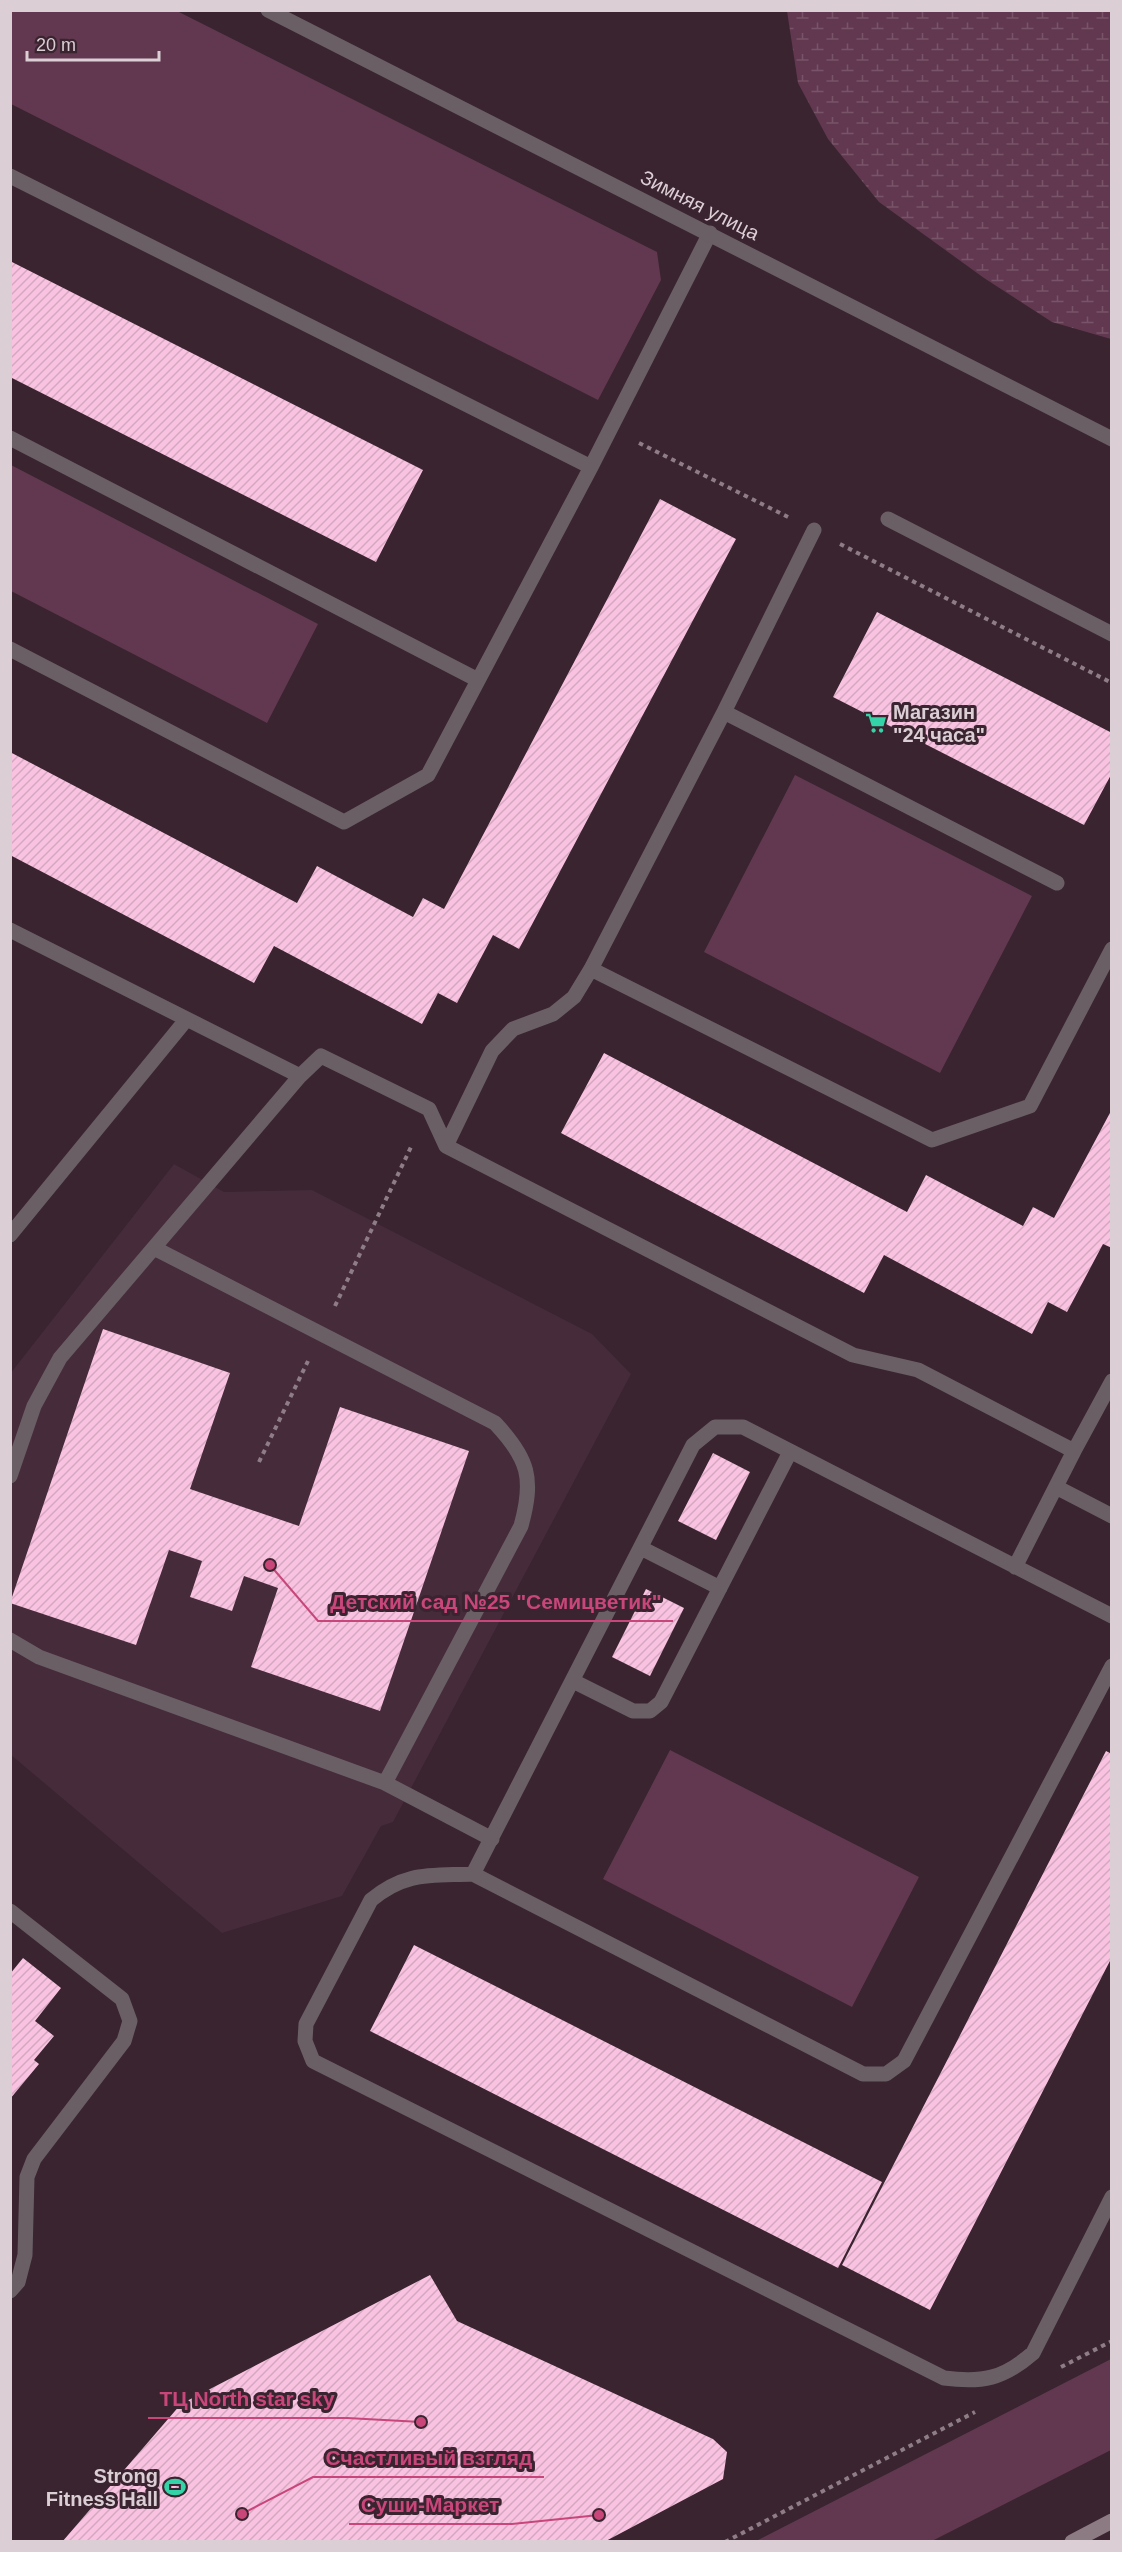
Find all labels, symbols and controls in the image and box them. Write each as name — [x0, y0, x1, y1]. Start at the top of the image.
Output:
scale bar — [27, 24, 159, 62]
text: 20 m — [36, 35, 76, 55]
street label: Зимняя улица — [637, 166, 764, 245]
place label: Магазин "24 часа" — [893, 701, 985, 746]
supermarket icon: Магазин "24 часа" — [864, 711, 888, 735]
callout: Детский сад №25 "Семицветик" — [318, 1582, 673, 1621]
text: Детский сад №25 "Семицветик" — [330, 1590, 662, 1613]
callout: ТЦ North star sky — [148, 2379, 347, 2418]
text: ТЦ North star sky — [159, 2387, 335, 2410]
callout: Счастливый взгляд — [313, 2438, 544, 2477]
text: Счастливый взгляд — [326, 2446, 532, 2469]
place label: Strong Fitness Hall — [46, 2465, 158, 2510]
sports icon: Strong Fitness Hall — [163, 2475, 187, 2499]
callout: Суши-Маркет — [349, 2485, 512, 2524]
text: Суши-Маркет — [361, 2493, 499, 2516]

